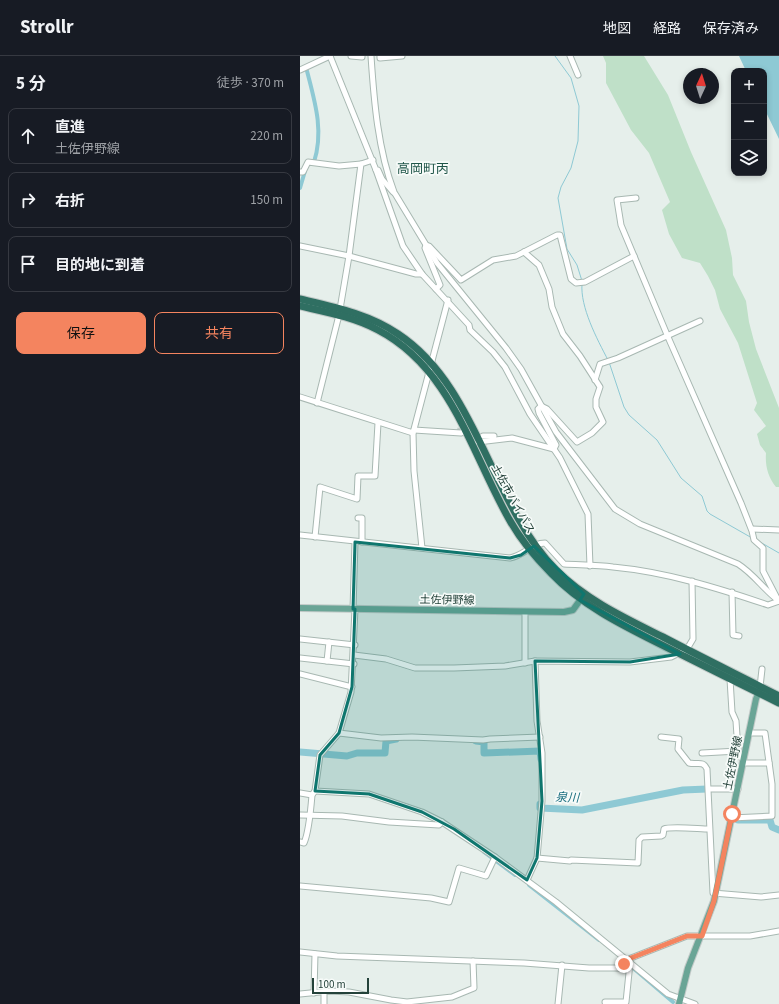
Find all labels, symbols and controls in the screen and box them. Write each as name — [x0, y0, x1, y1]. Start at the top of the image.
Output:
text: Strollr — [20, 14, 74, 41]
text: 地図 — [603, 19, 631, 39]
text: 経路 — [653, 19, 681, 39]
text: 保存済み — [703, 19, 759, 39]
north arrow — [683, 68, 719, 104]
map controls — [731, 68, 767, 176]
button: + — [731, 68, 767, 104]
text: 5 分 — [16, 72, 45, 96]
text: 徒歩 · 370 m — [217, 74, 284, 92]
button: − — [731, 104, 767, 140]
text: 直進 — [55, 117, 85, 138]
icon: ahead — [17, 125, 39, 147]
text: 220 m — [250, 127, 283, 145]
text: 土佐伊野線 — [55, 140, 120, 158]
button: layers — [731, 140, 767, 176]
district label: 高岡町丙 — [397, 160, 449, 178]
icon: right — [17, 189, 39, 211]
text: 右折 — [55, 191, 85, 212]
text: 150 m — [250, 191, 283, 209]
icon: arrive — [17, 253, 39, 275]
text: 目的地に到着 — [55, 255, 145, 276]
button: 保存 — [16, 312, 146, 354]
button: 共有 — [154, 312, 284, 354]
street label: 土佐市バイパス — [488, 462, 538, 536]
street label: 土佐伊野線 — [419, 592, 475, 608]
street label: 土佐伊野線 — [720, 735, 746, 791]
water label: 泉川 — [555, 789, 581, 807]
route start — [723, 805, 741, 823]
route end — [615, 955, 633, 973]
scale bar — [312, 976, 369, 995]
text: 100 m — [318, 977, 346, 992]

